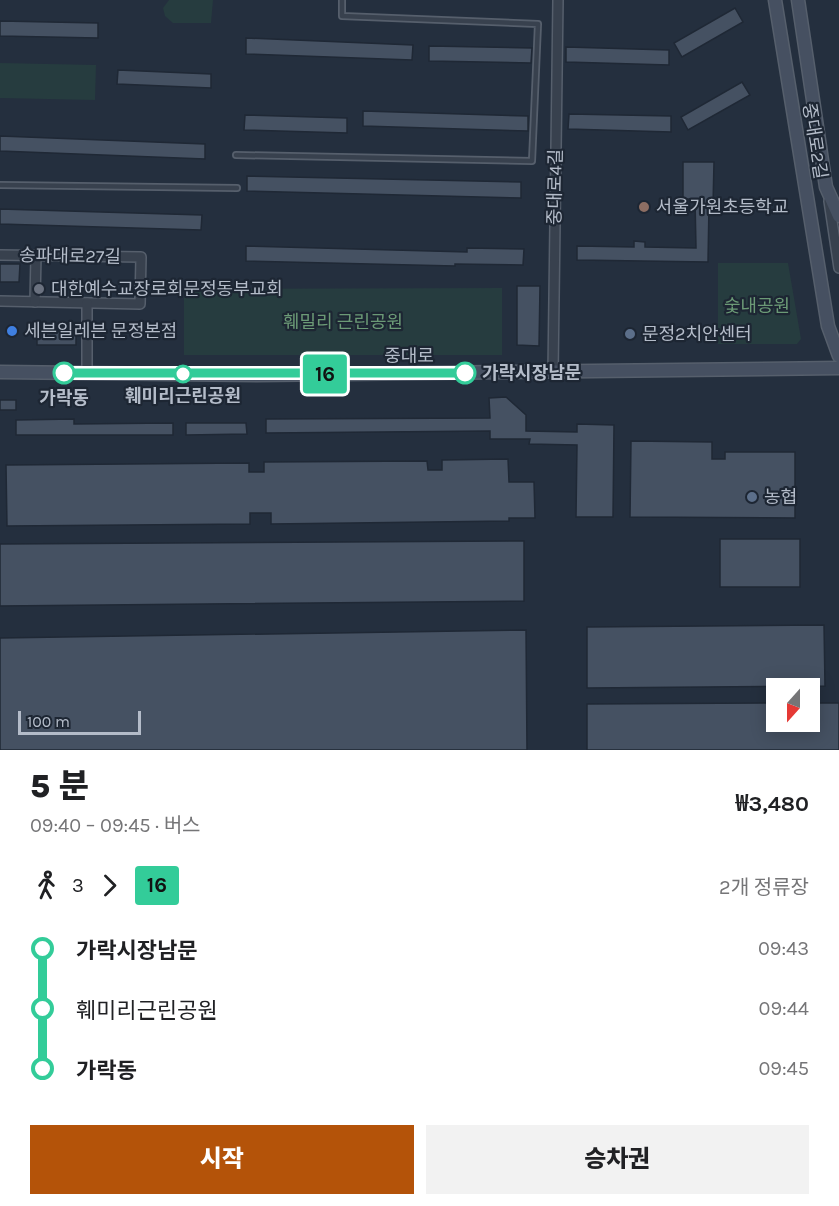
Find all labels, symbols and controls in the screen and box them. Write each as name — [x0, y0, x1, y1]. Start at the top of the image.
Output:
street label: 중대로2길 — [798, 101, 832, 181]
street label: 중대로4길 — [543, 149, 567, 225]
place label: 서울가원초등학교 — [656, 196, 788, 218]
marker: 서울가원초등학교 — [637, 200, 651, 214]
street label: 송파대로27길 — [19, 244, 121, 268]
place label: 대한예수교장로회문정동부교회 — [51, 278, 283, 300]
marker: 대한예수교장로회문정동부교회 — [32, 282, 46, 296]
park label: 숯내공원 — [724, 295, 790, 317]
park label: 훼밀리 근린공원 — [283, 311, 403, 333]
place label: 세븐일레븐 문정본점 — [24, 320, 177, 342]
place label: 문정2치안센터 — [642, 323, 752, 345]
marker: 세븐일레븐 문정본점 — [5, 324, 19, 338]
marker: 문정2치안센터 — [623, 327, 637, 341]
street label: 중대로 — [384, 345, 434, 367]
line badge: 16 — [298, 354, 352, 394]
marker: 가락동 — [53, 362, 75, 384]
text: 16 — [315, 362, 335, 386]
marker: 가락시장남문 — [454, 362, 476, 384]
place label: 가락시장남문 — [482, 362, 581, 384]
marker: 훼미리근린공원 — [174, 365, 192, 383]
place label: 훼미리근린공원 — [125, 385, 241, 407]
place label: 가락동 — [39, 387, 89, 409]
place label: 농협 — [764, 486, 797, 508]
marker: 농협 — [745, 490, 759, 504]
north arrow — [766, 678, 820, 732]
map controls — [766, 678, 820, 732]
scale bar — [18, 708, 141, 736]
text: 100 m — [27, 712, 70, 731]
text: 5 분 — [30, 767, 89, 805]
text: ₩3,480 — [736, 791, 809, 817]
text: 09:40 – 09:45 · 버스 — [30, 814, 200, 837]
icon: walk — [30, 869, 63, 902]
icon: forward — [93, 869, 126, 902]
text: 16 — [147, 873, 167, 897]
text: 3 — [72, 874, 84, 897]
text: 2개 정류장 — [719, 876, 809, 899]
text: 09:43 — [758, 937, 809, 960]
text: 가락시장남문 — [76, 938, 197, 964]
text: 09:44 — [759, 997, 809, 1020]
text: 훼미리근린공원 — [76, 998, 218, 1024]
text: 09:45 — [758, 1057, 809, 1080]
text: 가락동 — [76, 1058, 137, 1084]
button: 시작 — [30, 1125, 414, 1194]
button: 승차권 — [426, 1125, 809, 1194]

